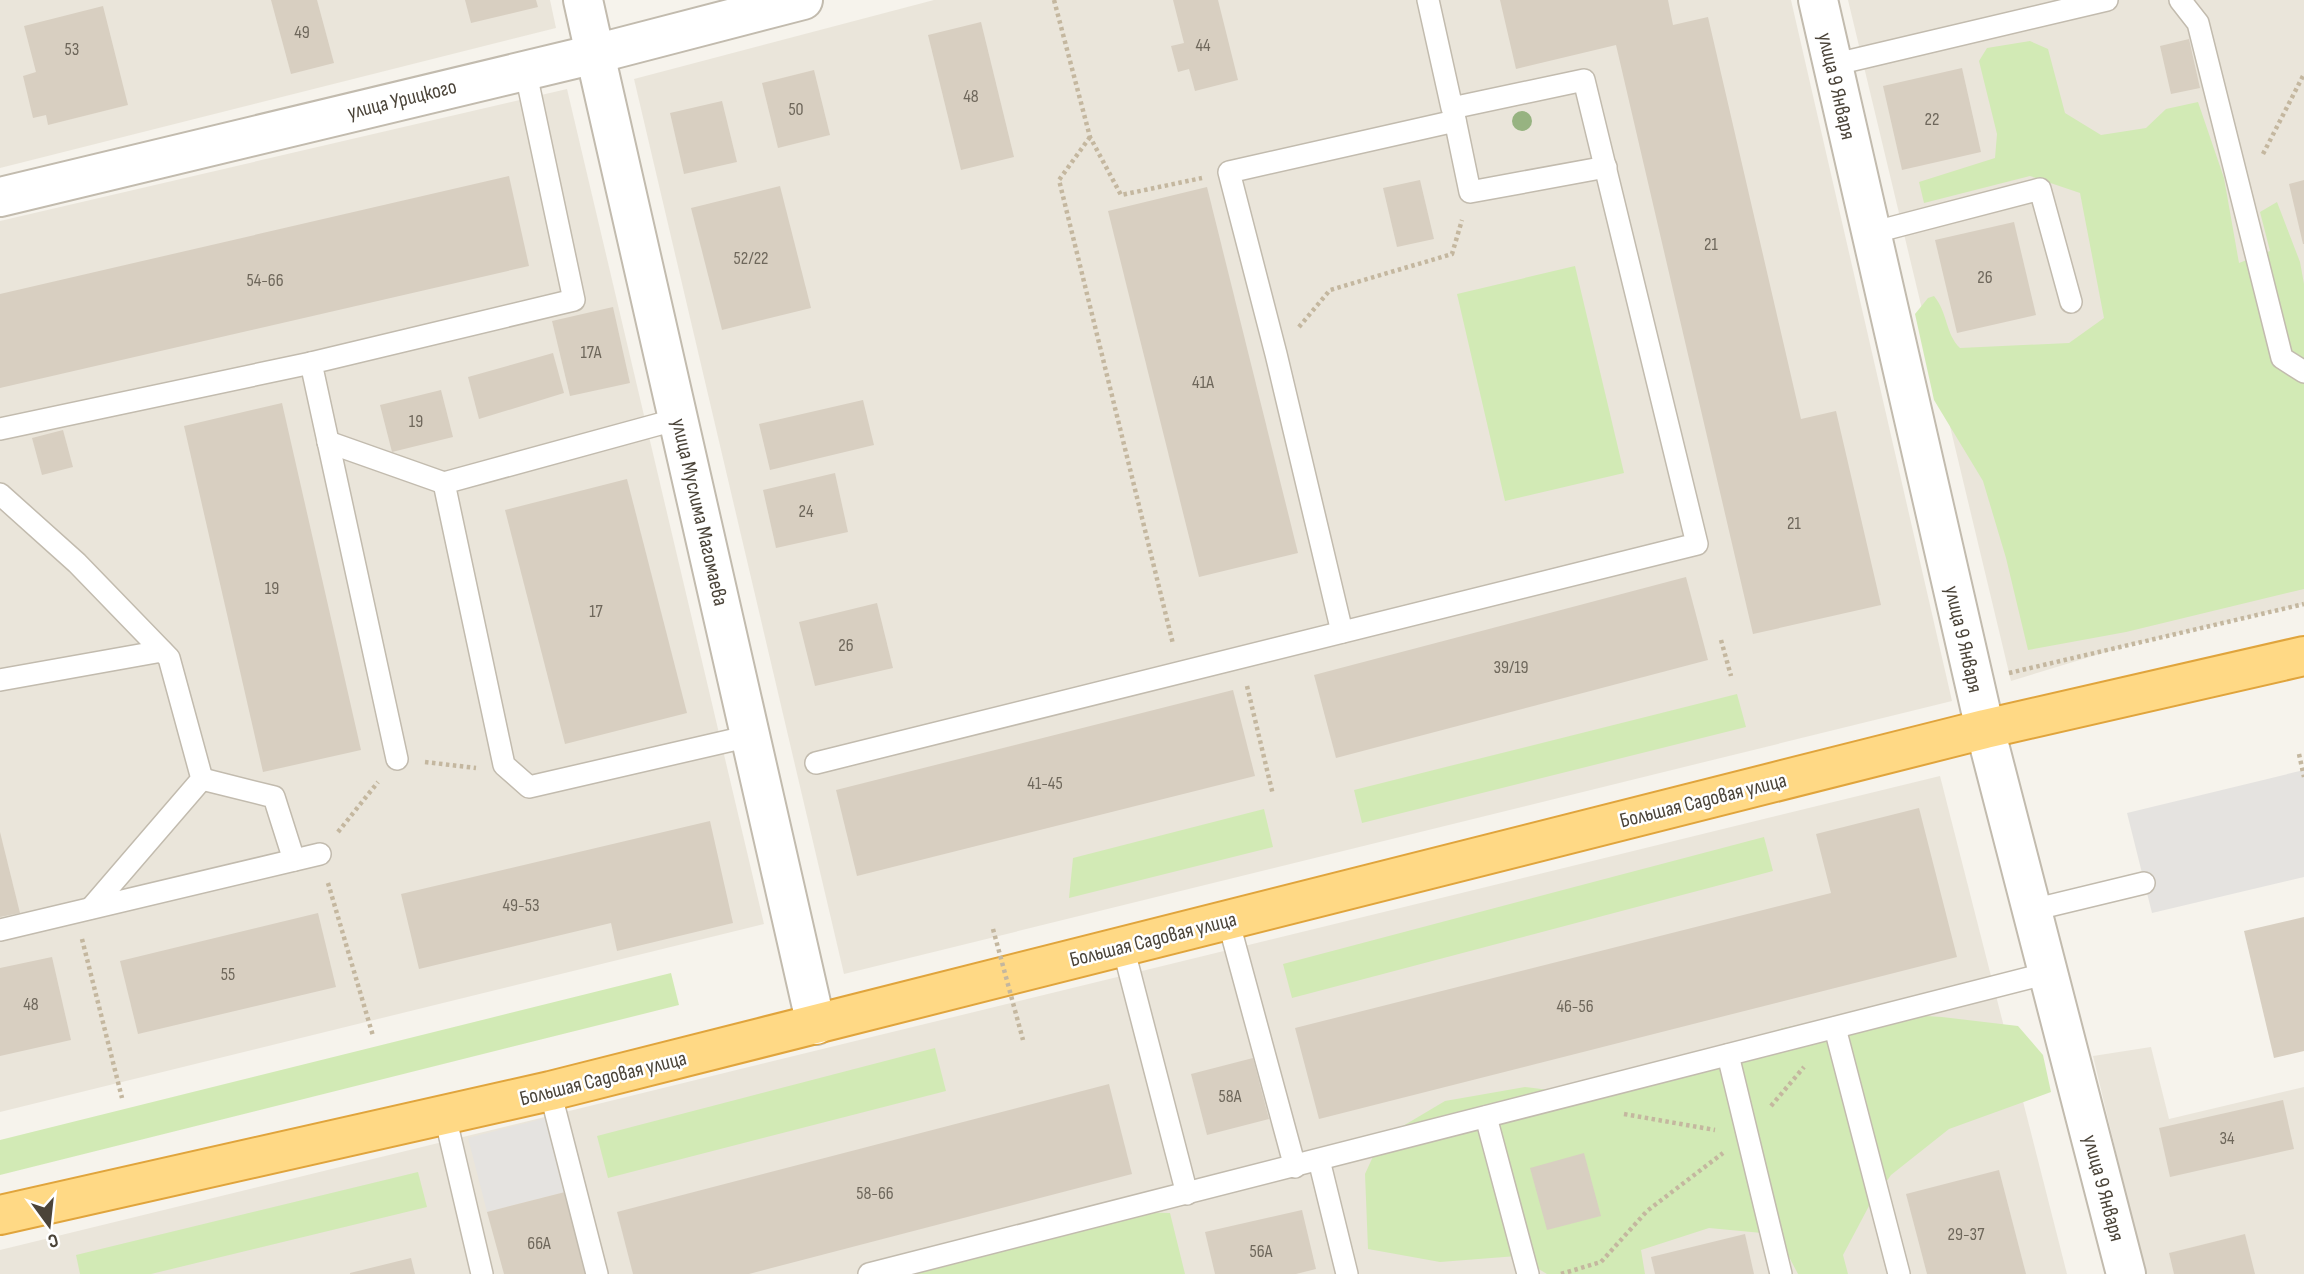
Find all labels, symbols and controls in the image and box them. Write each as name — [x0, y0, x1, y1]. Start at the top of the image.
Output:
house number: 49 — [294, 22, 310, 43]
street label: улица 9 Января — [1812, 30, 1861, 142]
house number: 44 — [1195, 35, 1211, 56]
house number: 53 — [65, 39, 79, 60]
street label: улица Урицкого — [345, 74, 459, 125]
house number: 48 — [963, 86, 979, 107]
house number: 50 — [788, 99, 804, 120]
house number: 22 — [1925, 109, 1939, 130]
house number: 21 — [1704, 234, 1719, 255]
house number: 52/22 — [733, 248, 769, 269]
house number: 26 — [1977, 267, 1993, 288]
house number: 54-66 — [246, 270, 284, 291]
house number: 17А — [581, 342, 602, 363]
house number: 41А — [1192, 372, 1214, 393]
house number: 19 — [409, 411, 423, 432]
street label: улица Муслима Магомаева — [666, 416, 733, 608]
house number: 24 — [799, 501, 814, 522]
house number: 21 — [1787, 513, 1802, 534]
house number: 19 — [265, 578, 279, 599]
street label: улица 9 Января — [1939, 583, 1988, 695]
house number: 17 — [589, 601, 604, 622]
house number: 26 — [838, 635, 854, 656]
house number: 39/19 — [1493, 657, 1529, 678]
street label: Большая Садовая улица — [1617, 768, 1789, 833]
house number: 41-45 — [1027, 773, 1063, 794]
house number: 49-53 — [503, 895, 539, 916]
street label: Большая Садовая улица — [1067, 907, 1239, 972]
house number: 55 — [221, 964, 235, 985]
house number: 48 — [23, 994, 39, 1015]
house number: 46-56 — [1556, 996, 1594, 1017]
street label: Большая Садовая улица — [517, 1046, 689, 1111]
house number: 58А — [1219, 1086, 1242, 1107]
house number: 34 — [2219, 1128, 2235, 1149]
street label: улица 9 Января — [2077, 1132, 2130, 1244]
house number: 58-66 — [856, 1183, 894, 1204]
north arrow — [14, 1190, 84, 1260]
house number: 29-37 — [1948, 1224, 1985, 1245]
text: С — [45, 1228, 61, 1252]
house number: 66А — [527, 1233, 551, 1254]
house number: 56А — [1250, 1241, 1273, 1262]

